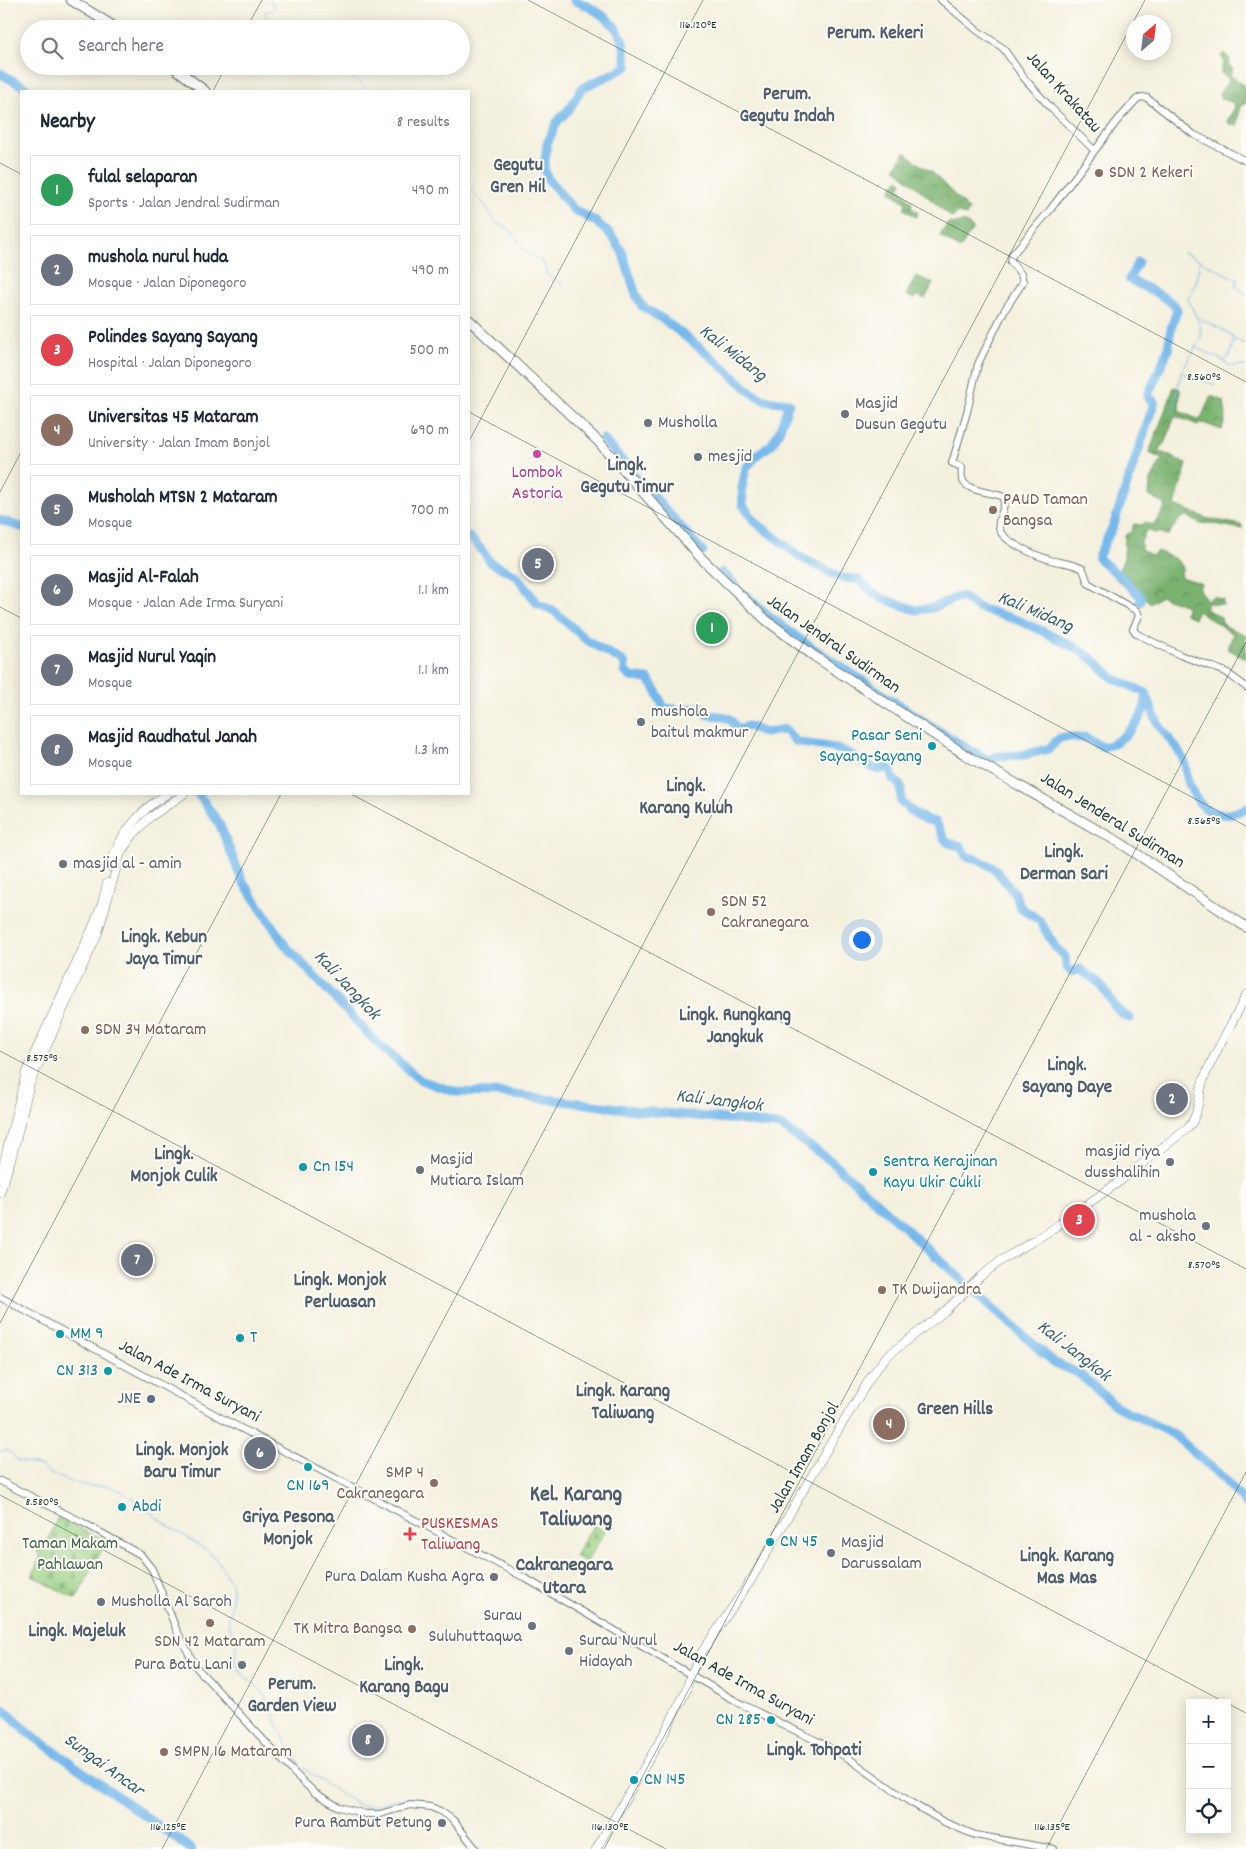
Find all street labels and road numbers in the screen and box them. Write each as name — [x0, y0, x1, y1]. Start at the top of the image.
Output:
street label: Jalan Krakatau — [1019, 47, 1107, 139]
street label: Jalan Jendral Sudirman — [761, 589, 905, 701]
street label: Jalan Jenderal Sudirman — [1035, 766, 1189, 876]
street label: Jalan Ade Irma Suryani — [114, 1334, 264, 1430]
street label: Jalan Imam Bonjol — [763, 1397, 847, 1518]
street label: Jalan Ade Irma Suryani — [668, 1635, 818, 1733]

